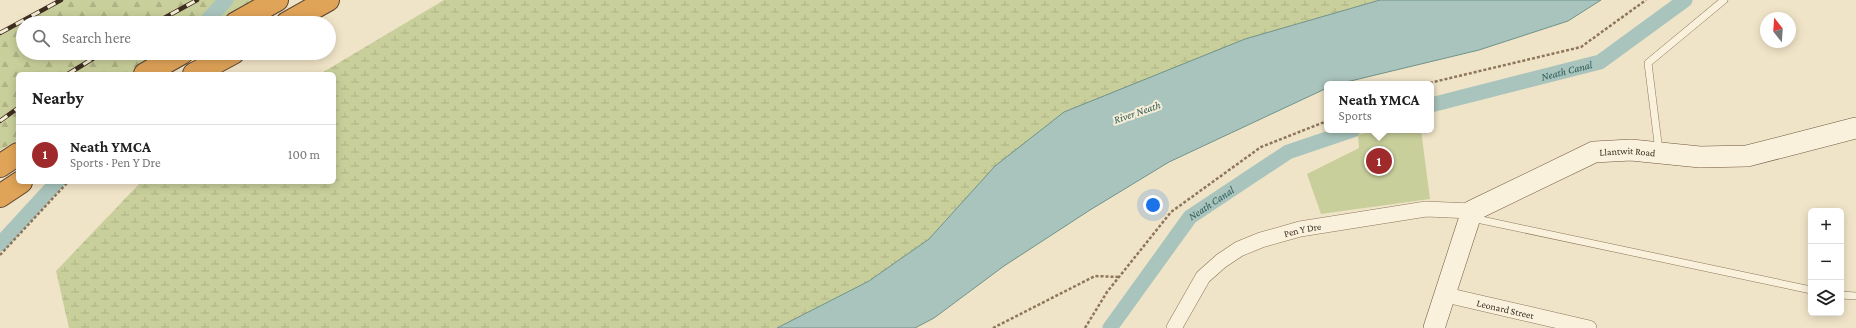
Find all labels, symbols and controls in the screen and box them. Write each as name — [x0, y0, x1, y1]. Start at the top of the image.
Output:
north arrow — [1760, 12, 1796, 48]
search box — [16, 16, 336, 60]
icon: search — [30, 27, 52, 49]
text: Search here — [62, 30, 131, 46]
water label: Neath Canal — [1540, 58, 1594, 83]
popup — [1324, 81, 1434, 133]
text: Nearby — [32, 89, 84, 108]
text: Neath YMCA — [1339, 92, 1419, 108]
water label: River Neath — [1112, 98, 1162, 126]
text: Sports — [1339, 108, 1372, 123]
text: Neath YMCA — [70, 139, 151, 155]
street label: Llantwit Road — [1599, 144, 1657, 158]
pin: 1 — [1366, 146, 1392, 176]
text: 1 — [43, 147, 47, 162]
text: 100 m — [288, 147, 320, 162]
text: Sports · Pen Y Dre — [70, 155, 161, 170]
water label: Neath Canal — [1186, 183, 1236, 223]
your location — [1143, 195, 1163, 215]
map controls — [1808, 208, 1844, 316]
button: + — [1808, 208, 1844, 244]
street label: Pen Y Dre — [1282, 220, 1323, 239]
button: − — [1808, 244, 1844, 280]
button: layers — [1808, 280, 1844, 316]
street label: Leonard Street — [1476, 297, 1536, 321]

